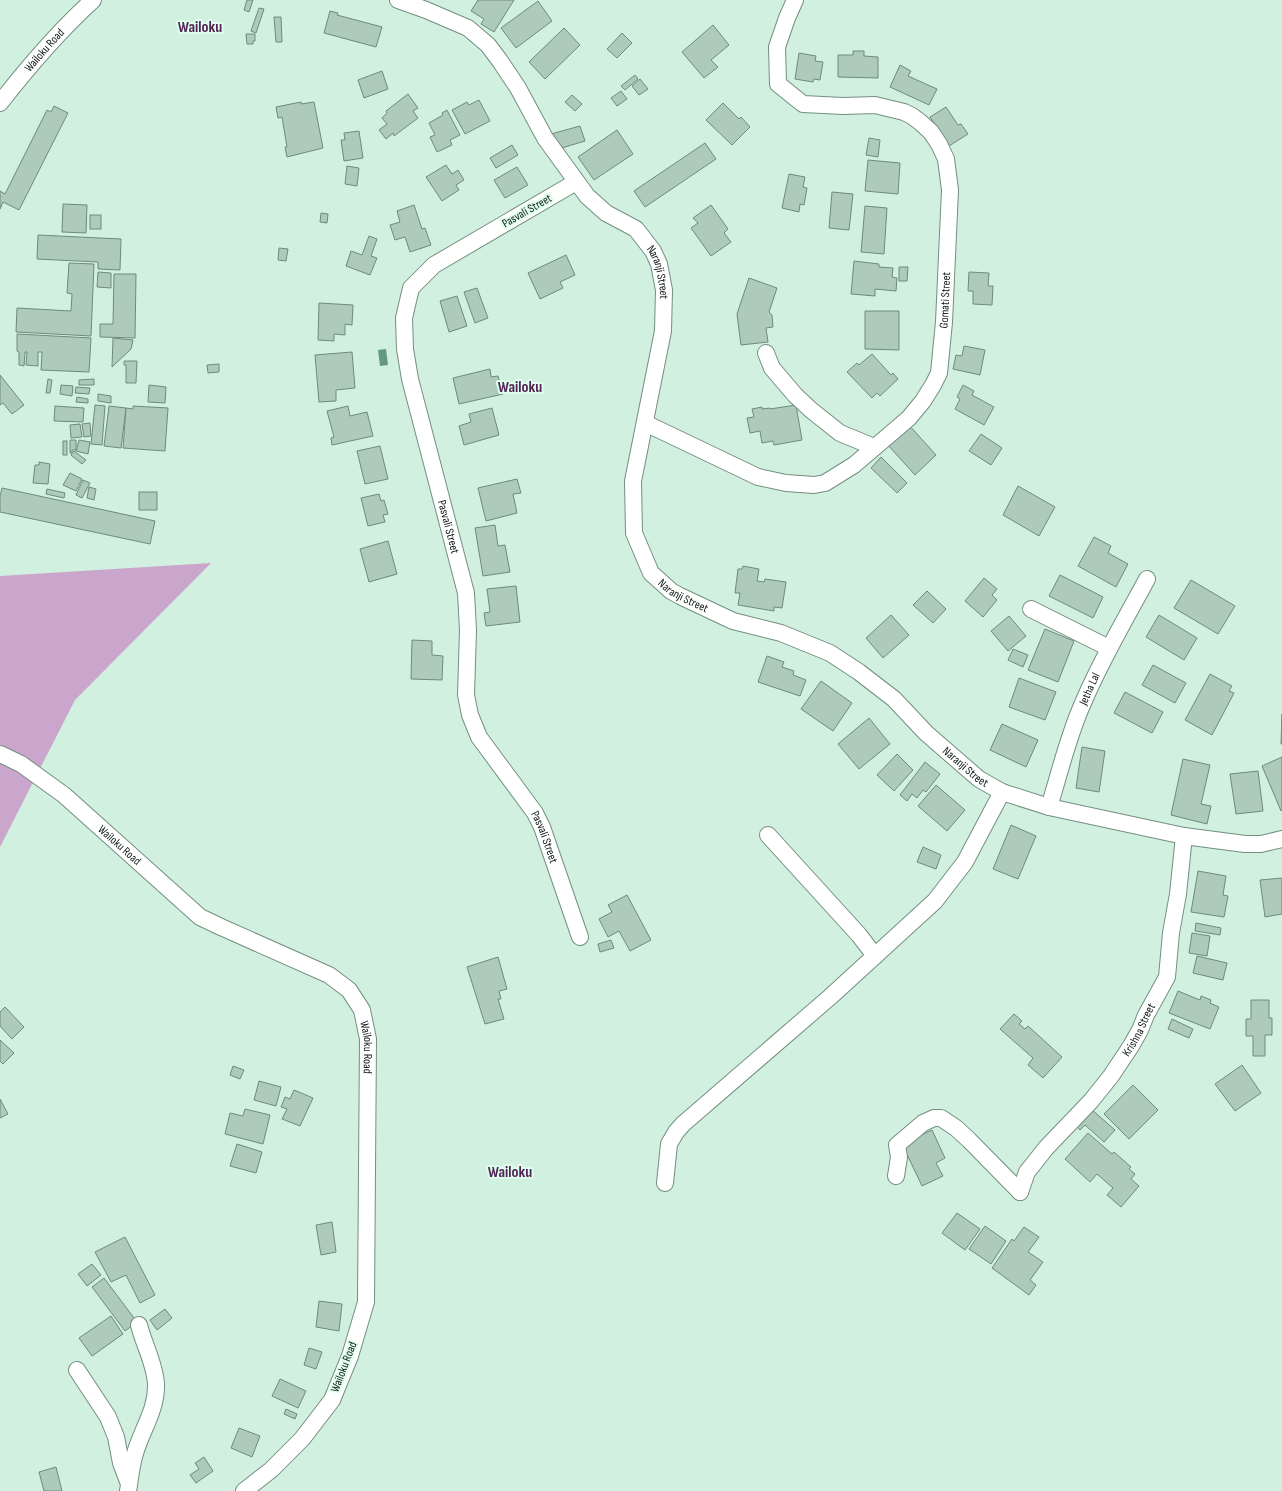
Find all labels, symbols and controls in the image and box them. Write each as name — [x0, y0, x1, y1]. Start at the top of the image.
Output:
district label: Wailoku — [178, 18, 222, 37]
street label: Wailoku Road — [21, 25, 67, 75]
street label: Pasvali Street — [500, 191, 555, 231]
street label: Naranji Street — [644, 242, 672, 300]
street label: Gomati Street — [936, 271, 954, 329]
district label: Wailoku — [498, 378, 542, 397]
street label: Pasvali Street — [434, 498, 463, 556]
street label: Naranji Street — [655, 576, 711, 616]
street label: Jetha Lal — [1075, 670, 1103, 708]
street label: Naranji Street — [940, 743, 991, 790]
street label: Pasvali Street — [528, 808, 562, 865]
street label: Wailoku Road — [95, 822, 144, 868]
street label: Krishna Street — [1119, 1000, 1159, 1059]
street label: Wailoku Road — [357, 1019, 376, 1074]
district label: Wailoku — [488, 1163, 532, 1182]
street label: Wailoku Road — [327, 1340, 361, 1394]

